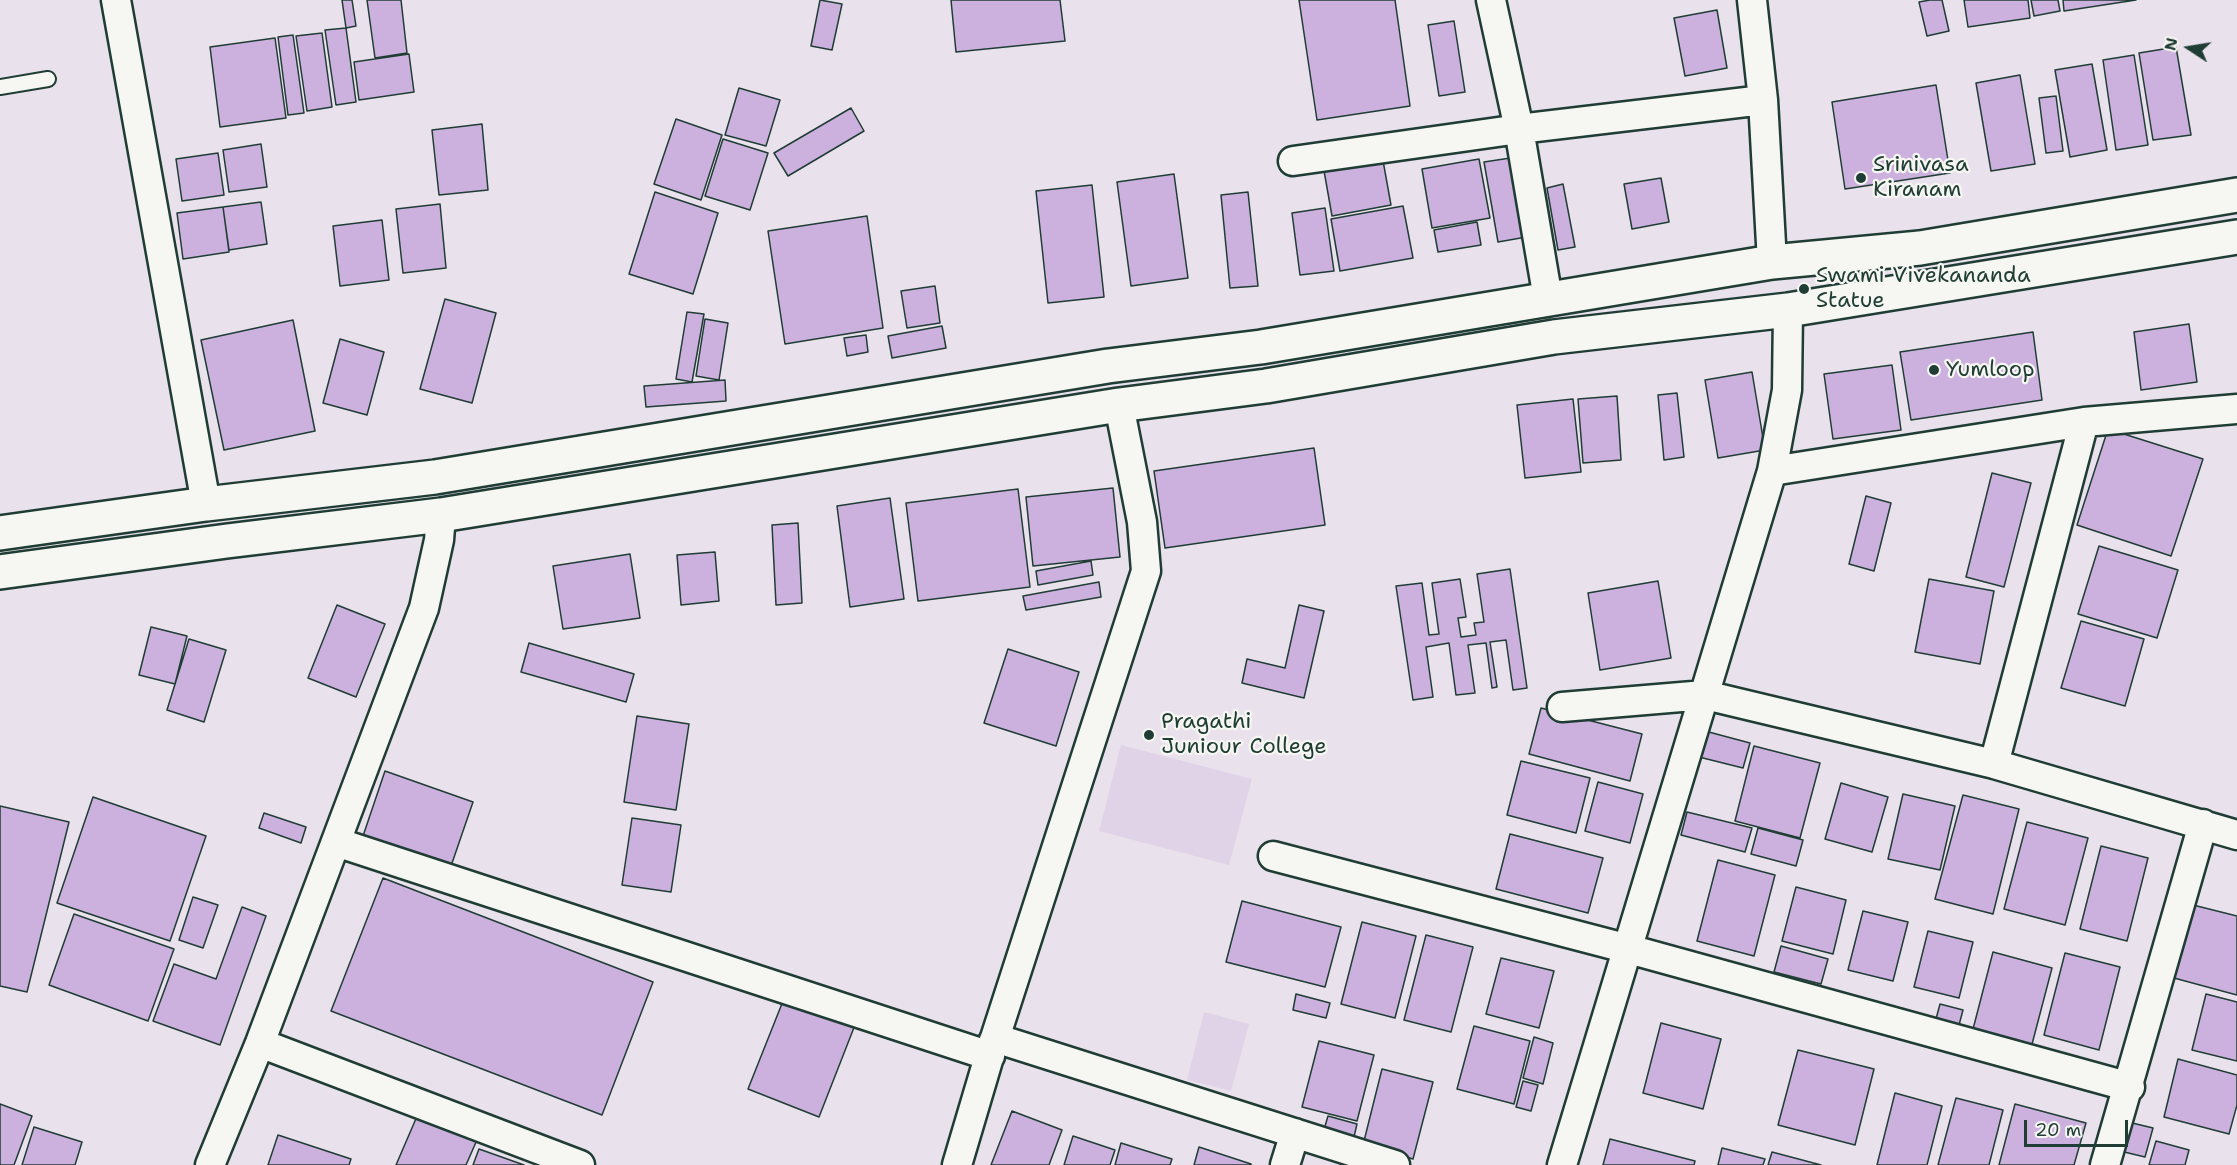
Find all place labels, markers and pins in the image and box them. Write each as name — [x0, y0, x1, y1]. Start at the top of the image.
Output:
place label: Srinivasa Kiranam — [1873, 152, 1969, 204]
marker: Srinivasa Kiranam — [1854, 171, 1868, 185]
place label: Swami Vivekananda Statue — [1816, 263, 2031, 314]
marker: Swami Vivekananda Statue — [1797, 282, 1811, 296]
place label: Yumloop — [1946, 357, 2035, 383]
marker: Yumloop — [1927, 363, 1941, 377]
place label: Pragathi Juniour College — [1161, 709, 1327, 760]
marker: Pragathi Juniour College — [1142, 728, 1156, 742]

